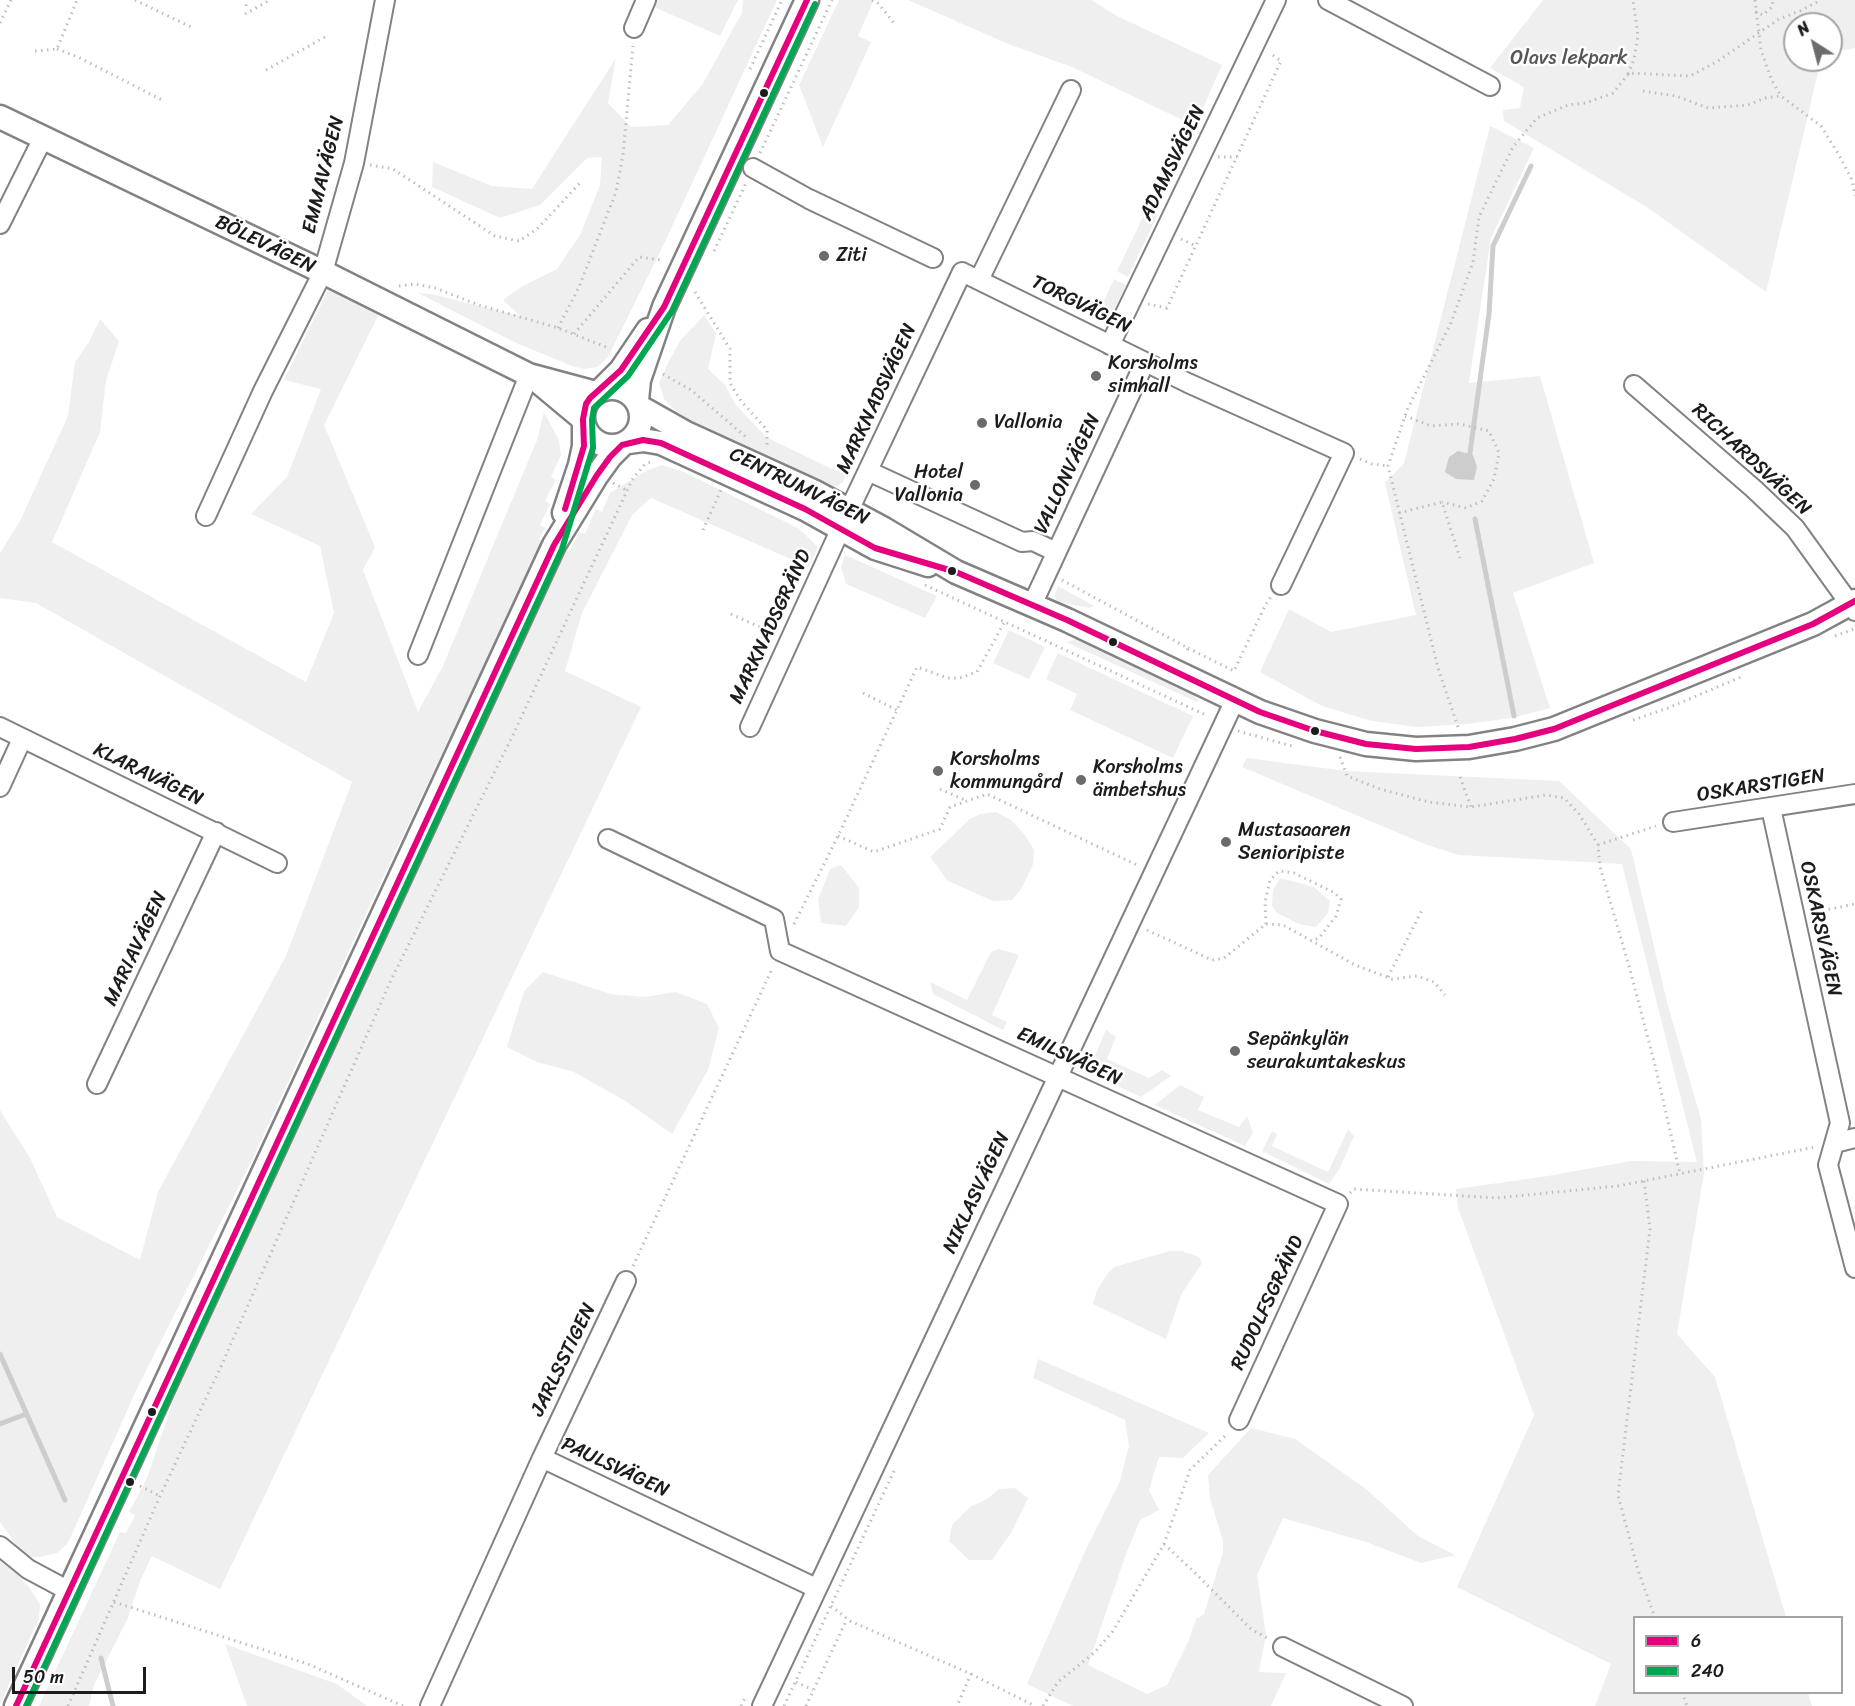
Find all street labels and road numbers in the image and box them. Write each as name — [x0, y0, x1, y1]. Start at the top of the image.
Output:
street label: ADAMSVÄGEN — [1135, 101, 1211, 225]
street label: EMMAVÄGEN — [298, 114, 350, 236]
street label: BÖLEVÄGEN — [211, 210, 319, 280]
street label: TORGVÄGEN — [1027, 270, 1135, 340]
street label: MARKNADSVÄGEN — [832, 320, 922, 478]
street label: RICHARDSVÄGEN — [1686, 399, 1816, 521]
street label: VALLONVÄGEN — [1030, 410, 1106, 538]
street label: CENTRUMVÄGEN — [725, 443, 873, 531]
street label: MARKNADSGRÄND — [725, 546, 817, 708]
street label: KLARAVÄGEN — [89, 738, 207, 812]
street label: OSKARSTIGEN — [1695, 764, 1827, 808]
street label: OSKARSVÄGEN — [1794, 859, 1846, 999]
street label: MARIAVÄGEN — [99, 888, 173, 1010]
street label: EMILSVÄGEN — [1013, 1022, 1125, 1092]
street label: NIKLASVÄGEN — [938, 1128, 1016, 1258]
street label: RUDOLFSGRÄND — [1226, 1232, 1310, 1374]
street label: JARLSSTIGEN — [526, 1300, 602, 1420]
street label: PAULSVÄGEN — [557, 1433, 673, 1503]

